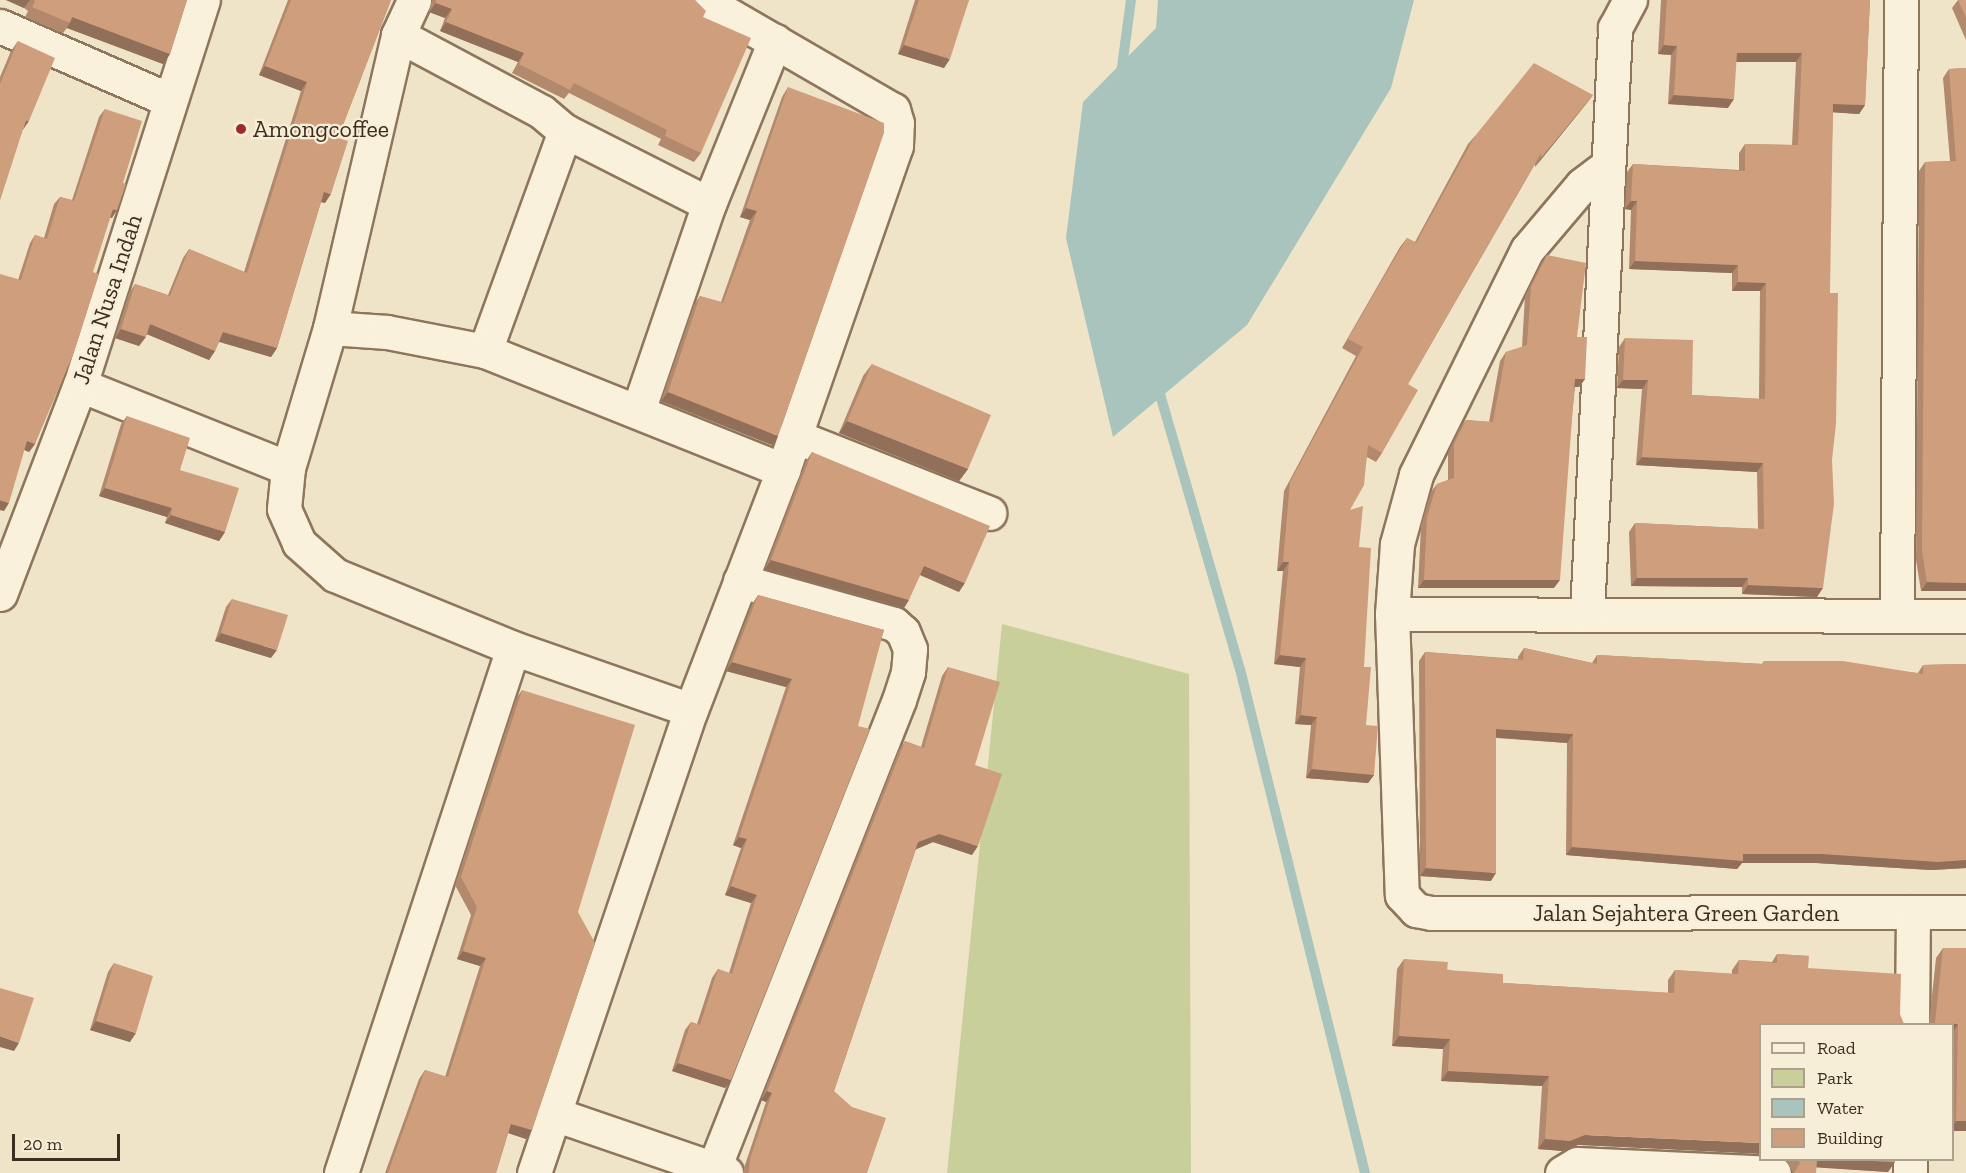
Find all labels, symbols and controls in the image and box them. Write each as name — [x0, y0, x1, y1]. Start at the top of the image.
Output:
place label: Amongcoffee — [253, 115, 389, 143]
marker: Amongcoffee — [234, 122, 248, 136]
street label: Jalan Nusa Indah — [66, 210, 148, 388]
street label: Jalan Sejahtera Green Garden — [1533, 899, 1839, 927]
legend — [1759, 1023, 1954, 1161]
text: Road — [1817, 1037, 1856, 1059]
text: Park — [1817, 1067, 1853, 1089]
text: Water — [1817, 1097, 1864, 1119]
scale bar — [15, 1122, 123, 1160]
text: Building — [1817, 1127, 1883, 1149]
text: 20 m — [23, 1133, 62, 1155]

